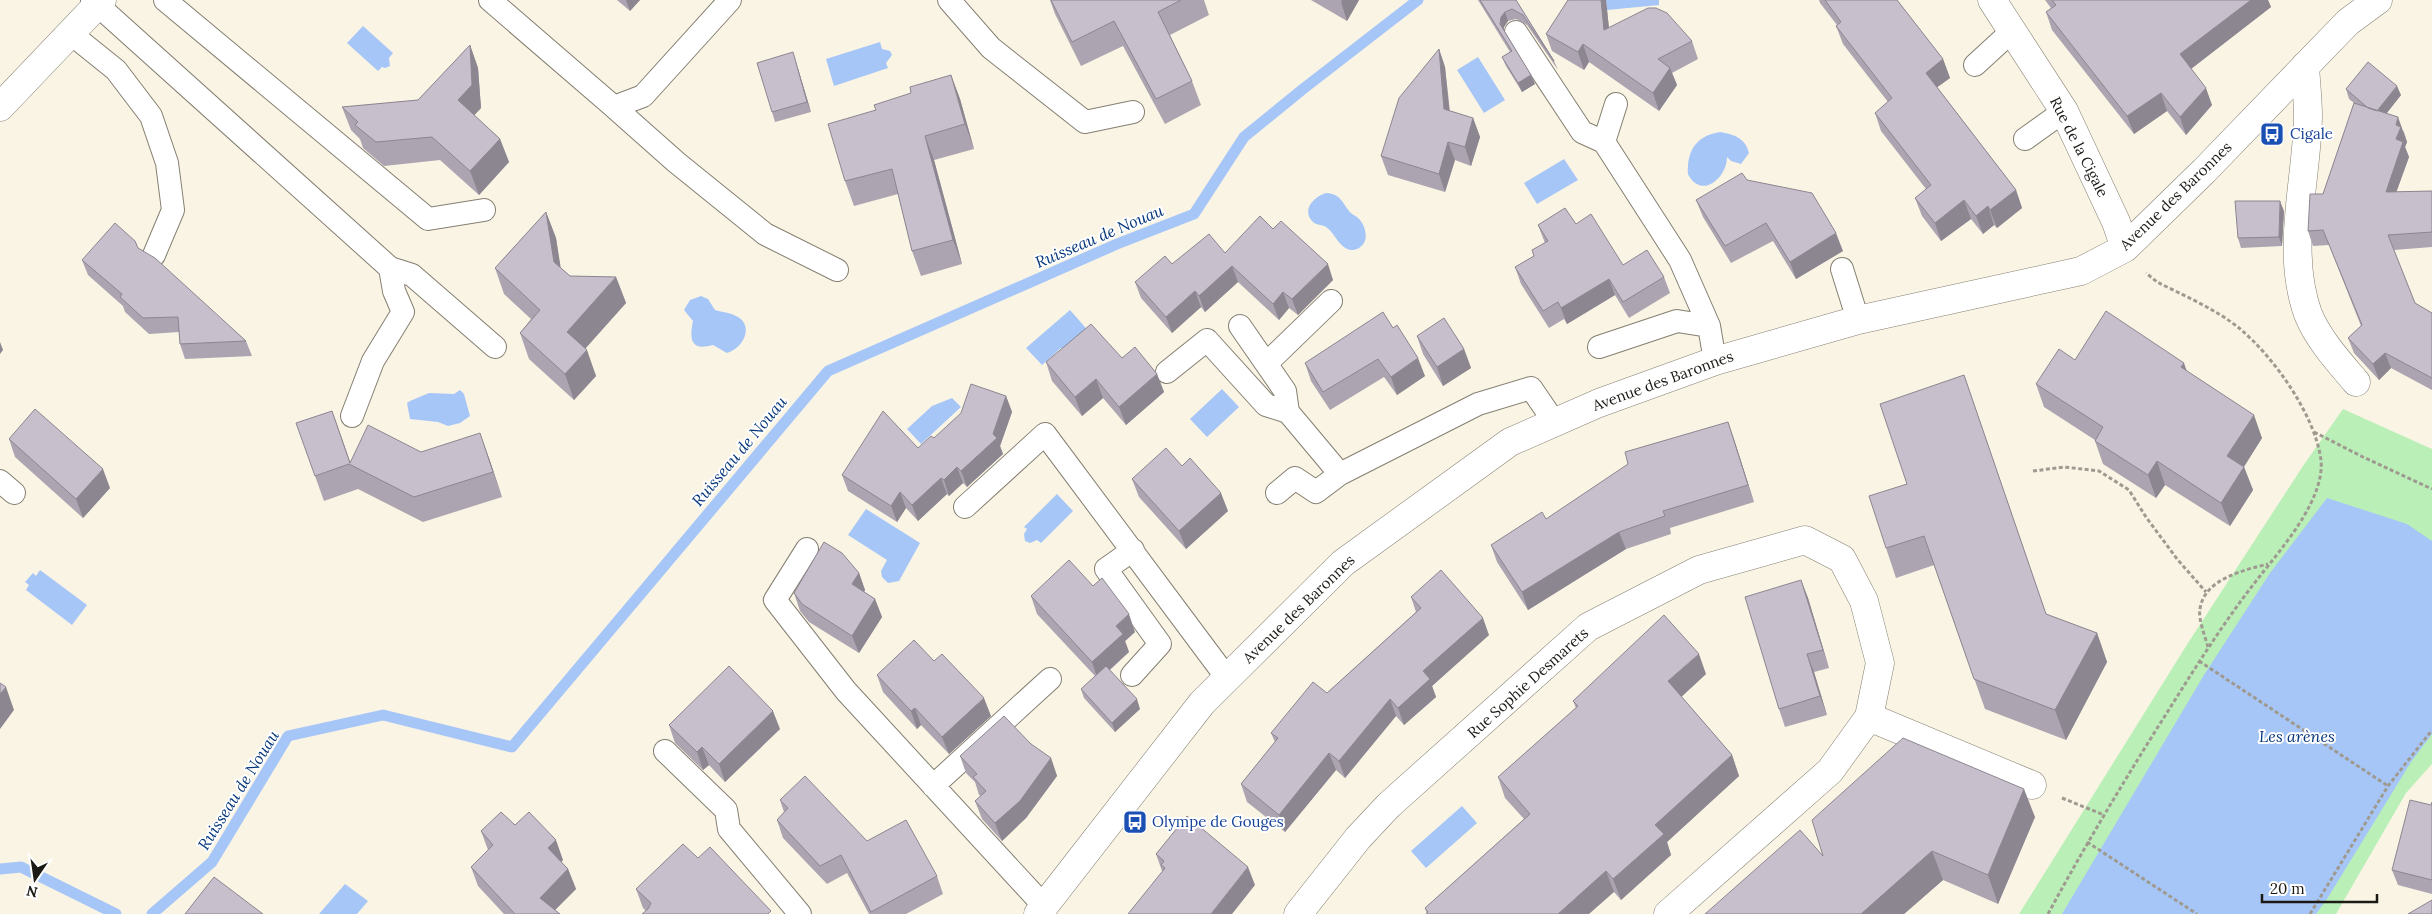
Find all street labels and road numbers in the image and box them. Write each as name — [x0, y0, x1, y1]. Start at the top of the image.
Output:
street label: Rue de la Cigale — [2046, 93, 2113, 200]
street label: Avenue des Baronnes — [2115, 137, 2236, 255]
street label: Avenue des Baronnes — [1589, 346, 1736, 415]
street label: Avenue des Baronnes — [1238, 550, 1359, 668]
street label: Rue Sophie Desmarets — [1463, 623, 1592, 742]

